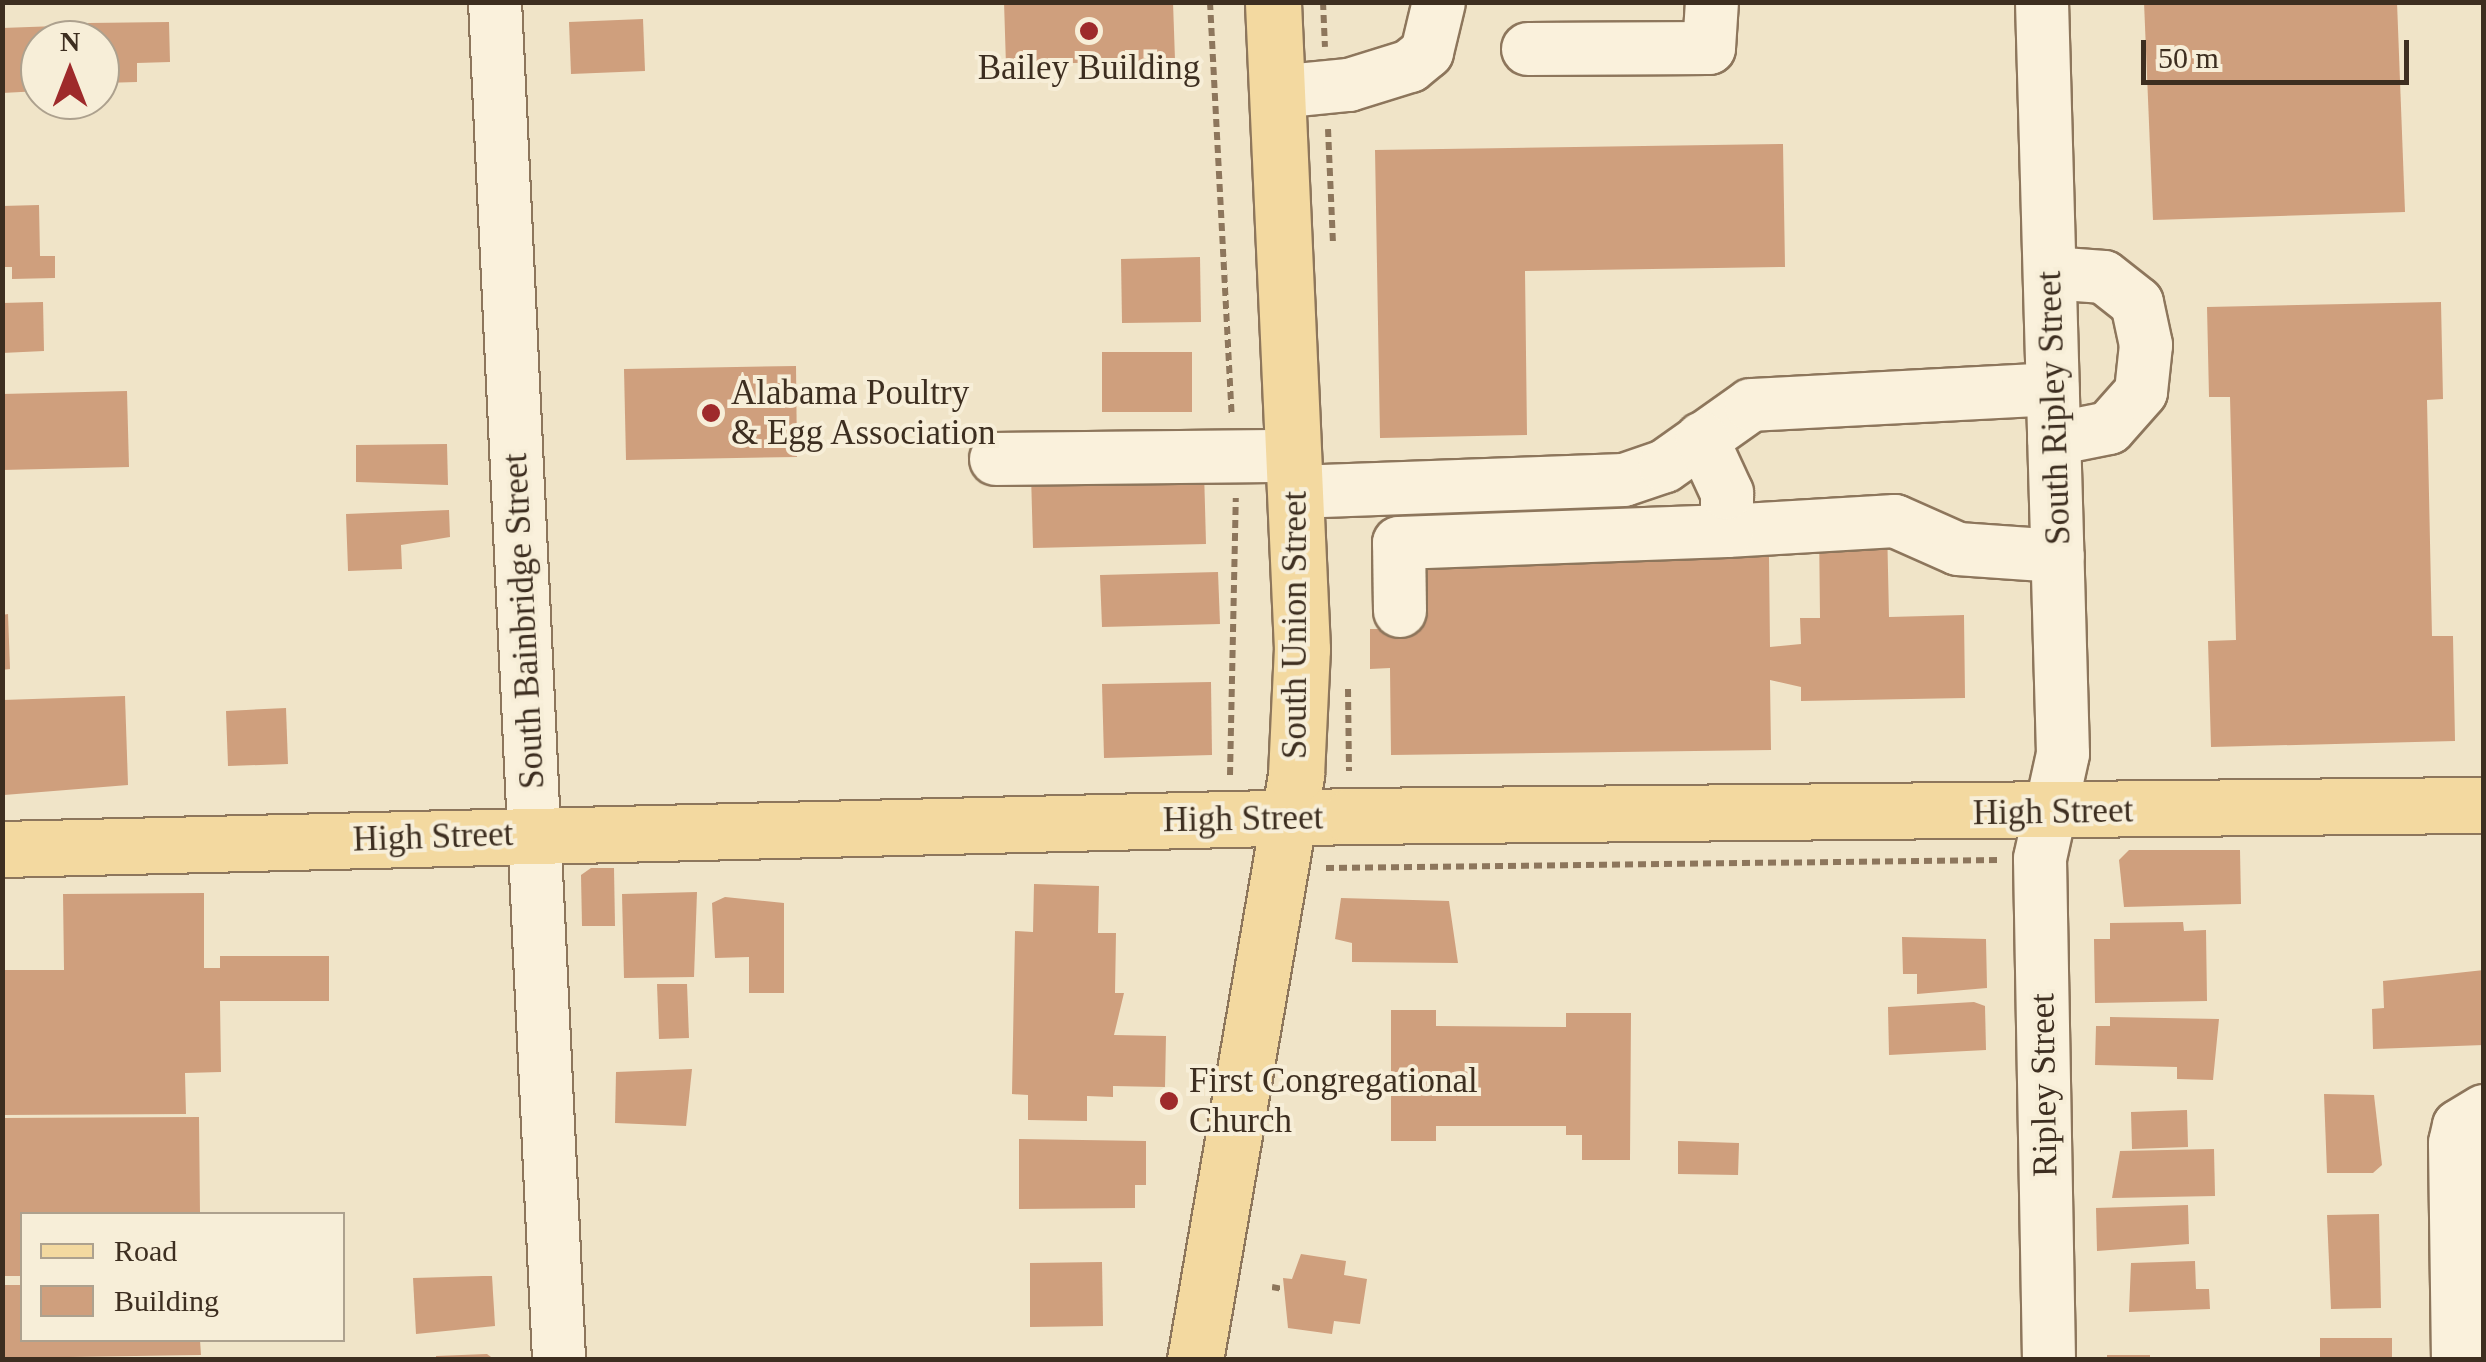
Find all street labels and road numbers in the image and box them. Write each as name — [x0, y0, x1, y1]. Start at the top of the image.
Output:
street label: South Ripley Street — [2028, 270, 2080, 546]
street label: South Bainbridge Street — [494, 452, 554, 790]
street label: South Union Street — [1274, 491, 1316, 759]
street label: High Street — [1972, 790, 2134, 834]
street label: High Street — [1162, 797, 1324, 841]
street label: High Street — [352, 813, 514, 861]
street label: Ripley Street — [2021, 993, 2067, 1177]

